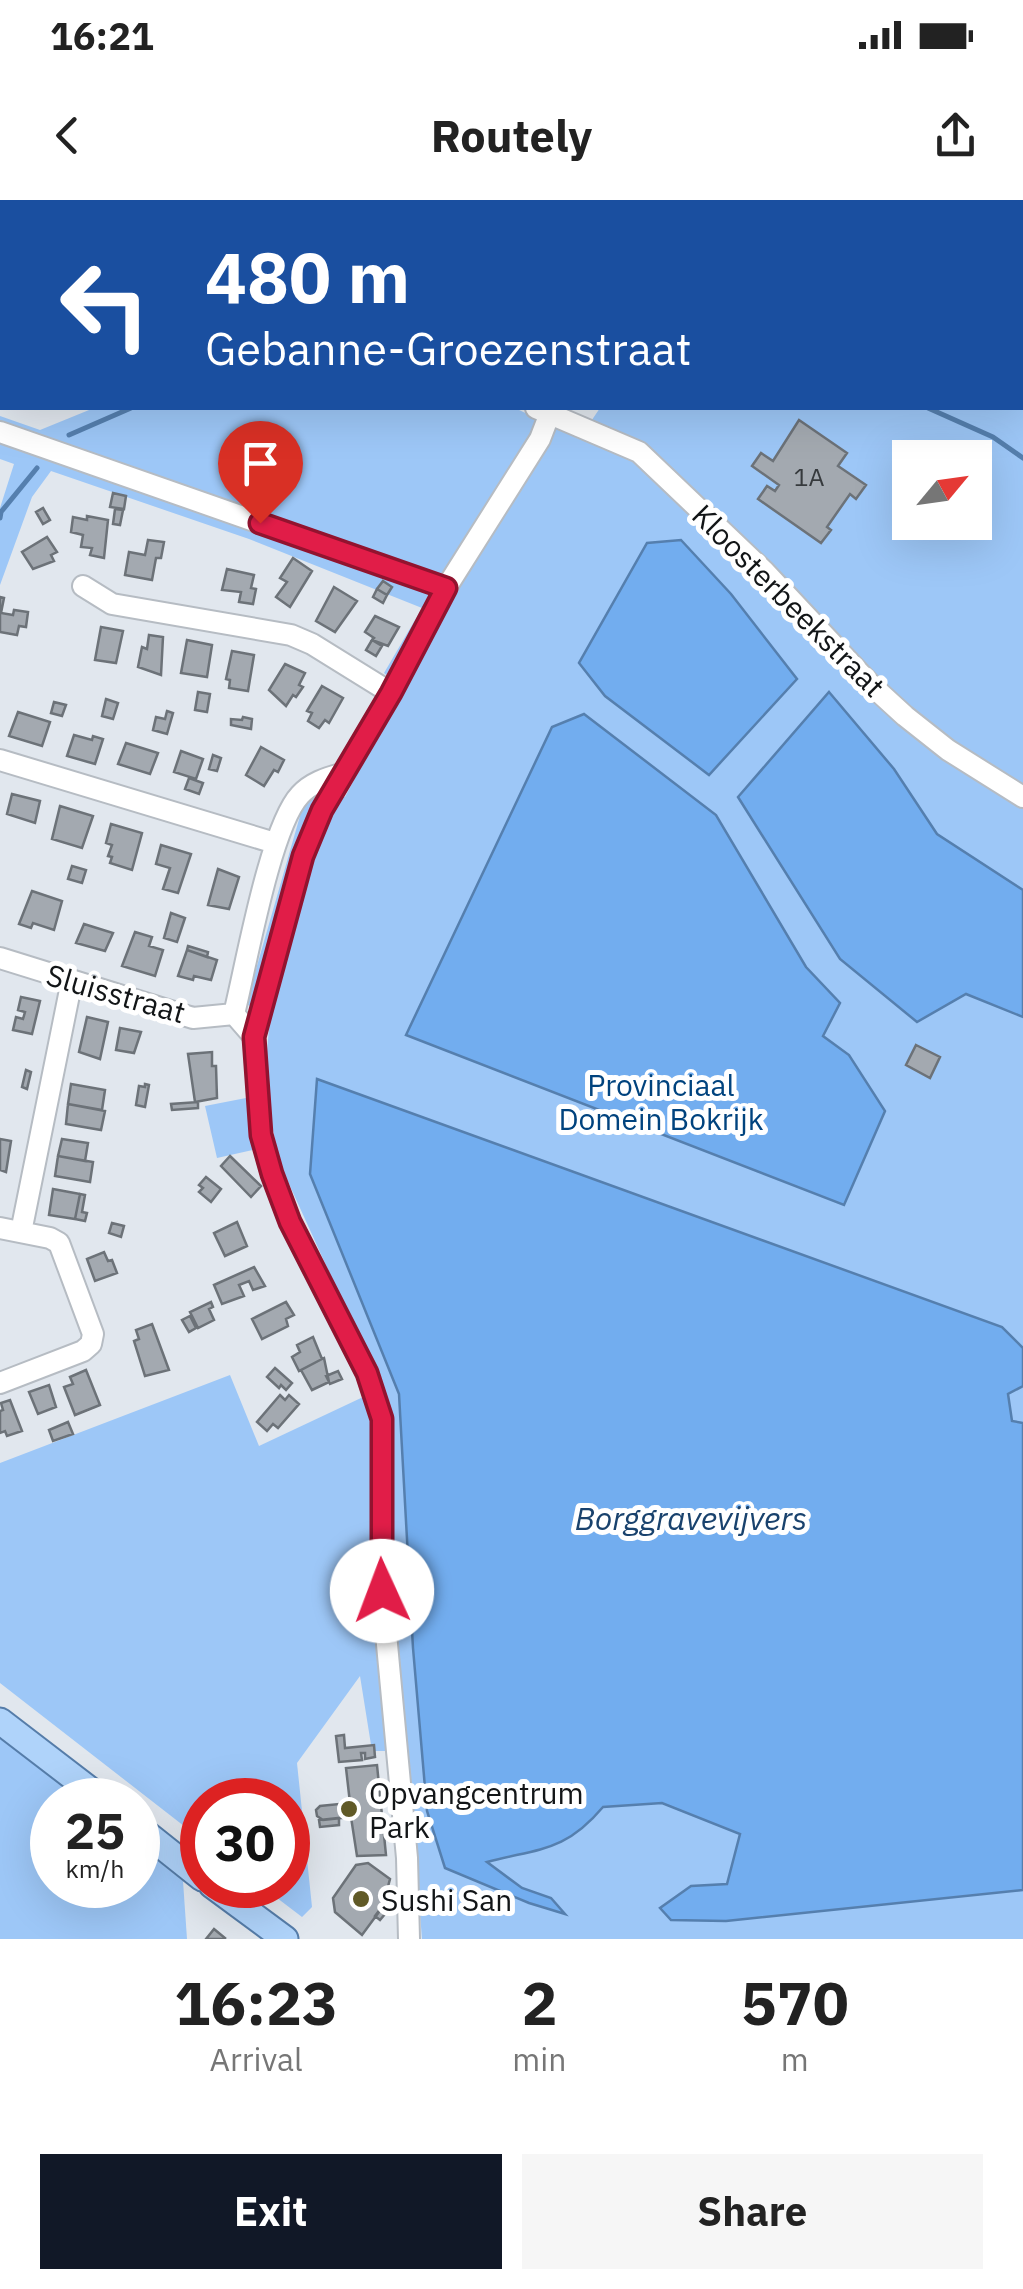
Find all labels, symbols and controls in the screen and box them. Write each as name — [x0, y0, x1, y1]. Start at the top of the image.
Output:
text: 16:21 — [50, 11, 154, 60]
text: Routely — [431, 106, 592, 164]
icon: back — [40, 108, 95, 163]
icon: share — [928, 108, 983, 163]
text: 480 m — [205, 231, 410, 322]
icon: left — [40, 240, 170, 370]
text: Gebanne-Groezenstraat — [205, 319, 692, 377]
pin — [218, 421, 303, 524]
icon: arrive — [233, 436, 288, 491]
north arrow — [892, 440, 992, 540]
map controls — [892, 440, 992, 540]
house number: 1A — [793, 460, 825, 493]
street label: Kloosterbeekstraat — [684, 495, 894, 705]
street label: Sluisstraat — [42, 955, 190, 1031]
park label: Provinciaal Domein Bokrijk — [558, 1065, 764, 1138]
water label: Borggravevijvers — [575, 1497, 807, 1539]
position arrow — [330, 1539, 434, 1643]
place label: Opvangcentrum Park — [369, 1773, 584, 1846]
speed limit sign: 30 — [180, 1778, 310, 1908]
text: 25 — [65, 1798, 125, 1863]
marker: Opvangcentrum Park — [338, 1798, 360, 1820]
text: km/h — [66, 1852, 124, 1885]
place label: Sushi San — [381, 1880, 512, 1919]
marker: Sushi San — [350, 1888, 372, 1910]
text: 16:23 — [174, 1963, 338, 2042]
text: 2 — [521, 1963, 557, 2042]
text: 570 — [741, 1963, 849, 2042]
text: Arrival — [210, 2038, 303, 2080]
text: min — [512, 2038, 566, 2080]
text: m — [781, 2038, 809, 2080]
button: Exit — [40, 2154, 502, 2269]
button: Share — [522, 2154, 983, 2269]

